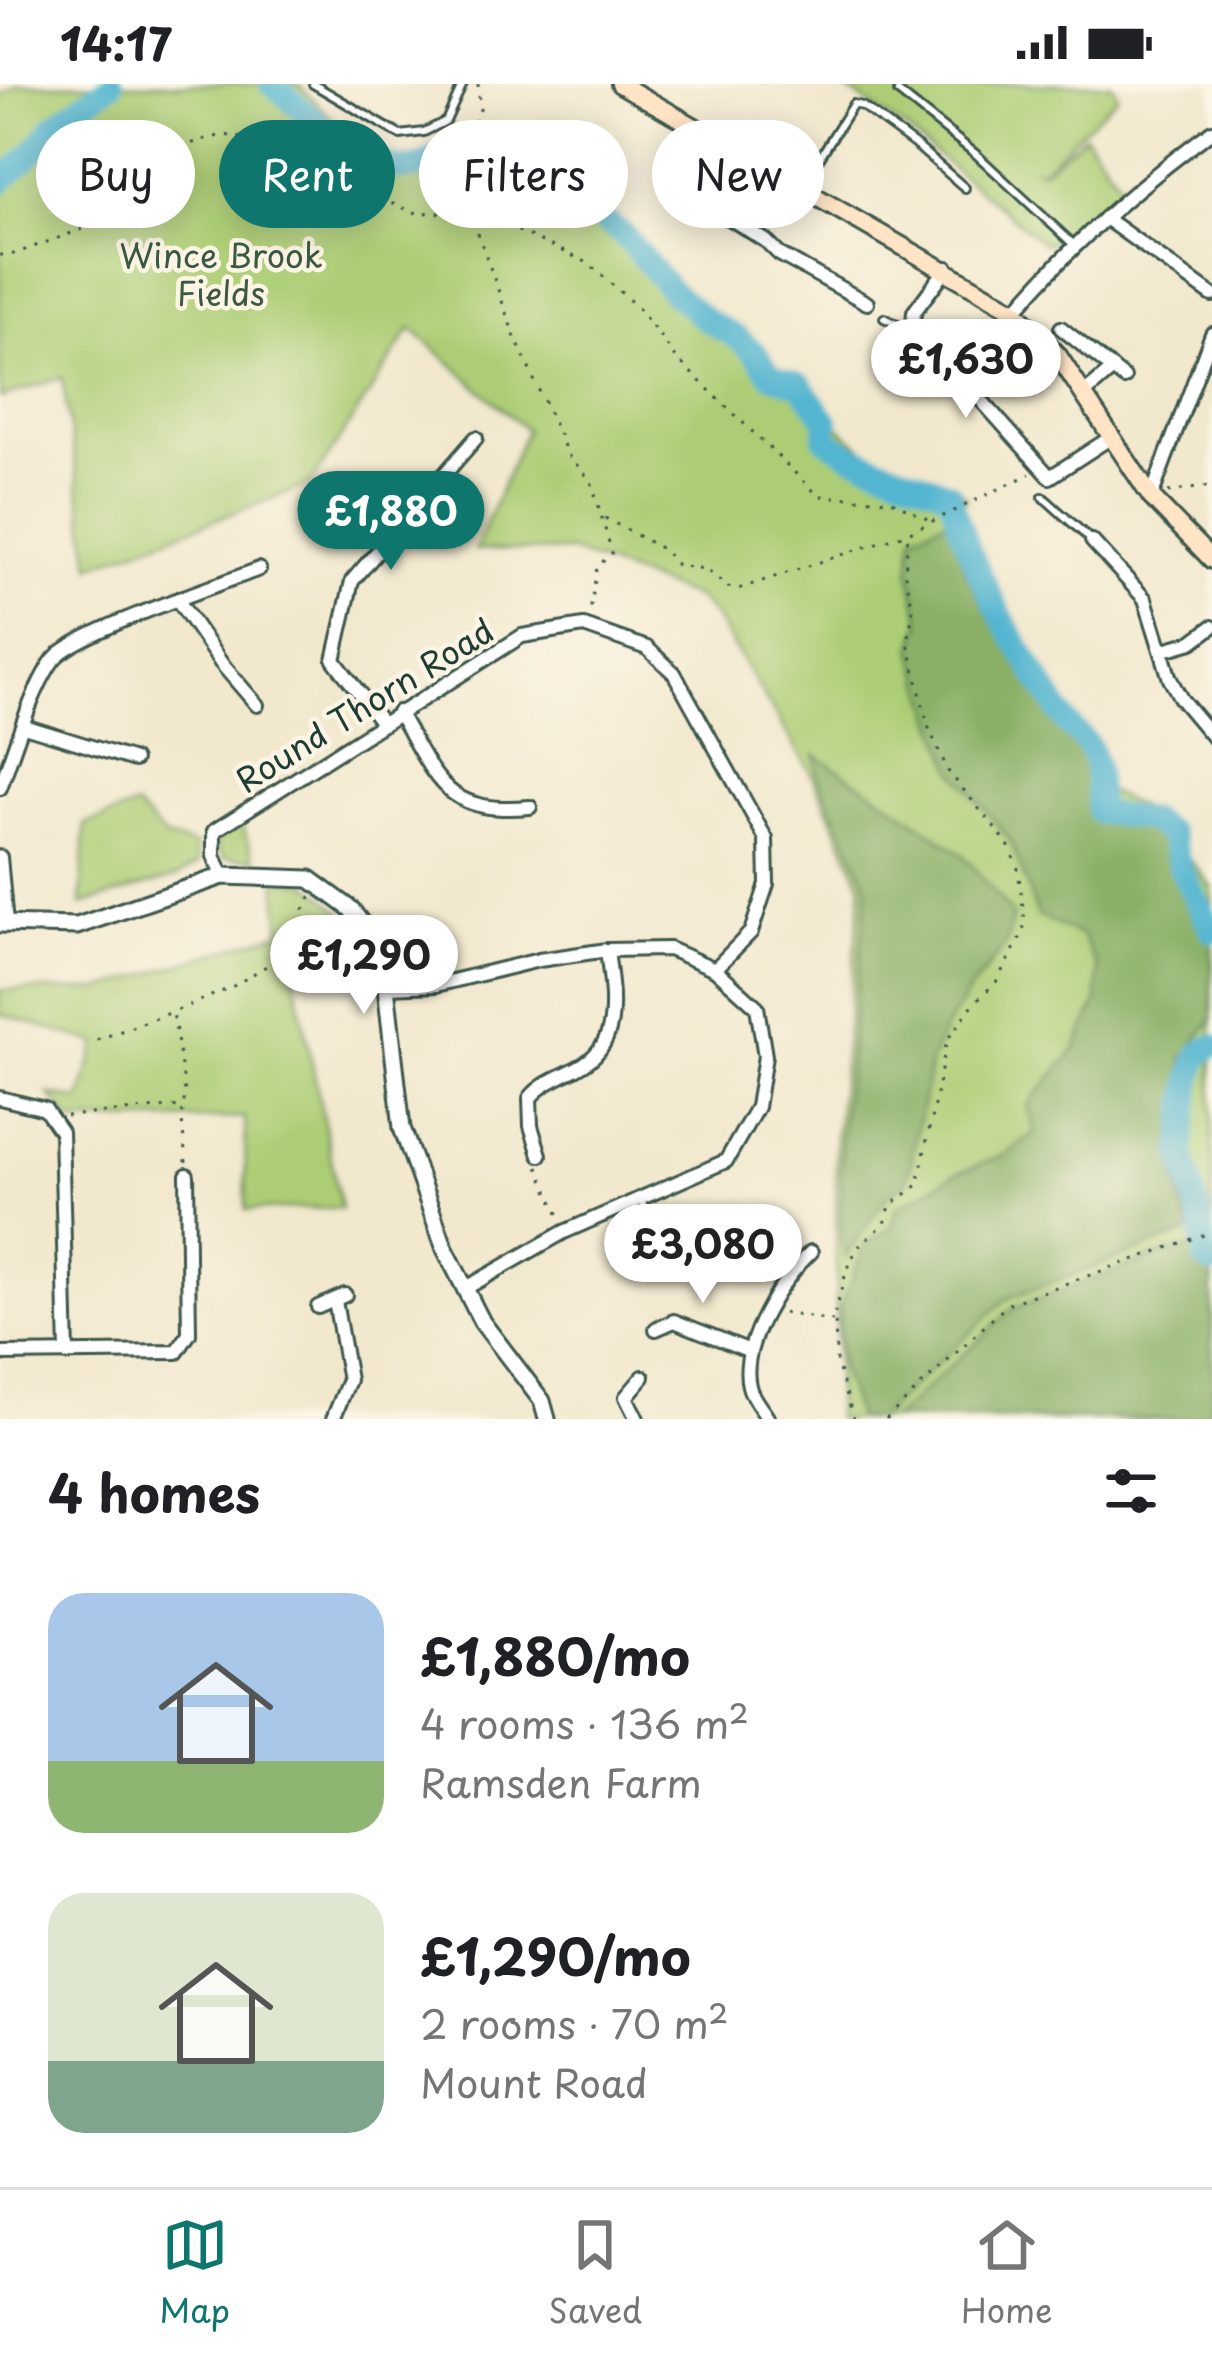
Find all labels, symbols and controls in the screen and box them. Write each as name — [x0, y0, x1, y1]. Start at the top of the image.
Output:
text: 14:17 — [60, 8, 172, 76]
chip: Buy — [36, 120, 195, 228]
chip: Rent — [219, 120, 395, 228]
chip: Filters — [419, 120, 628, 228]
chip: New — [652, 120, 824, 228]
park label: Wince Brook Fields — [119, 229, 323, 317]
pin: £1,630 — [868, 319, 1064, 421]
text: £1,630 — [898, 328, 1034, 387]
pin: £1,880 — [293, 471, 489, 573]
text: £1,880 — [324, 480, 458, 539]
street label: Round Thorn Road — [225, 604, 503, 804]
pin: £1,290 — [266, 915, 462, 1017]
text: £1,290 — [297, 924, 431, 983]
pin: £3,080 — [605, 1204, 801, 1306]
text: £3,080 — [631, 1213, 775, 1272]
text: 4 homes — [48, 1453, 260, 1530]
icon: filters — [1098, 1458, 1164, 1524]
text: £1,880/mo — [420, 1616, 690, 1693]
icon: home — [144, 1641, 288, 1785]
text: 4 rooms · 136 m² — [420, 1693, 749, 1752]
text: Ramsden Farm — [420, 1752, 702, 1811]
text: £1,290/mo — [420, 1916, 691, 1993]
icon: home — [144, 1941, 288, 2085]
text: 2 rooms · 70 m² — [420, 1993, 729, 2052]
text: Mount Road — [420, 2052, 648, 2111]
tab: Map — [159, 2212, 230, 2334]
tab: Saved — [549, 2212, 642, 2334]
tab: Home — [961, 2212, 1053, 2334]

